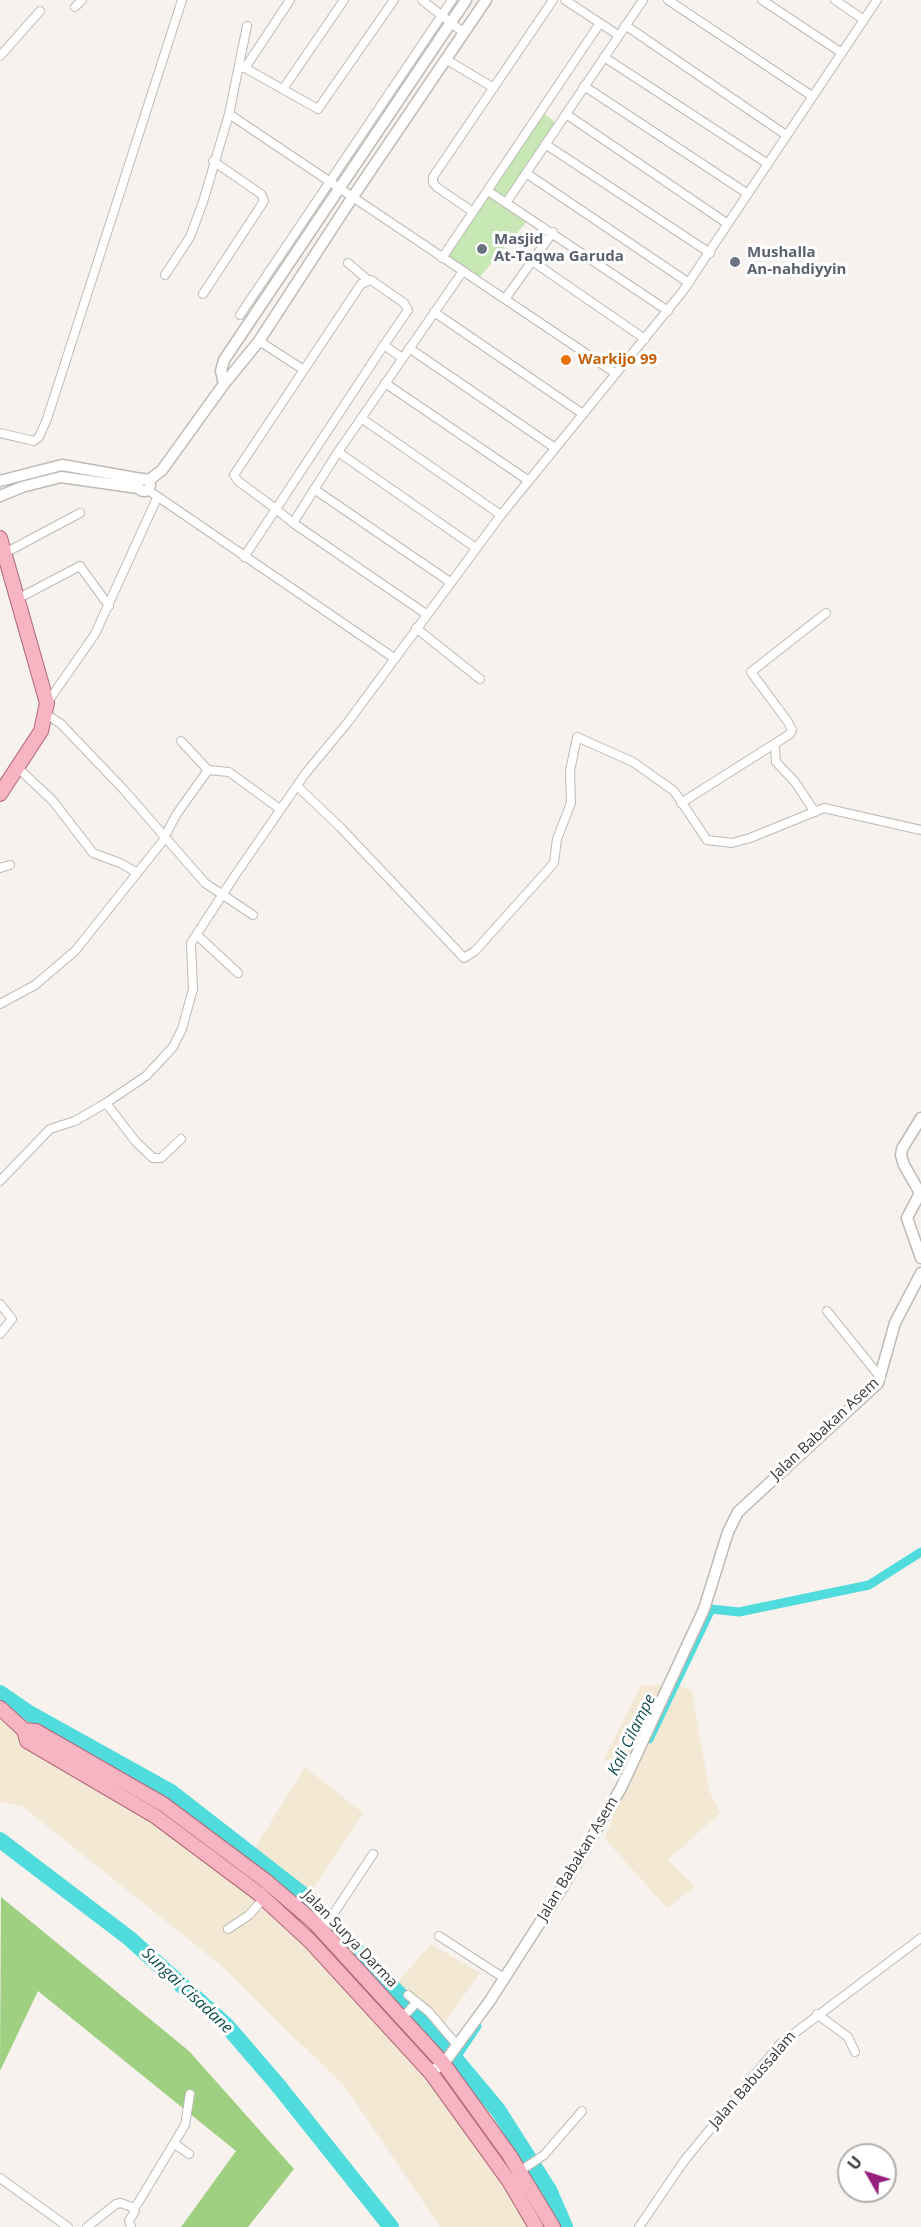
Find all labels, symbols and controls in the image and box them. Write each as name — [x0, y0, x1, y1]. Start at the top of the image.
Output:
place label: Masjid At-Taqwa Garuda — [494, 231, 624, 266]
marker: Masjid At-Taqwa Garuda — [475, 242, 489, 256]
place label: Mushalla An-nahdiyyin — [747, 244, 846, 279]
marker: Mushalla An-nahdiyyin — [728, 255, 742, 269]
place label: Warkijo 99 — [578, 351, 657, 369]
marker: Warkijo 99 — [559, 353, 573, 367]
street label: Jalan Babakan Asem — [767, 1374, 883, 1484]
water label: Kali Cilampe — [604, 1691, 660, 1779]
street label: Jalan Babakan Asem — [534, 1794, 622, 1924]
street label: Jalan Surya Darma — [299, 1887, 401, 1991]
water label: Sungai Cisadane — [138, 1944, 236, 2038]
street label: Jalan Babussalam — [706, 2028, 800, 2132]
north arrow — [837, 2143, 897, 2203]
text: U — [842, 2151, 867, 2175]

